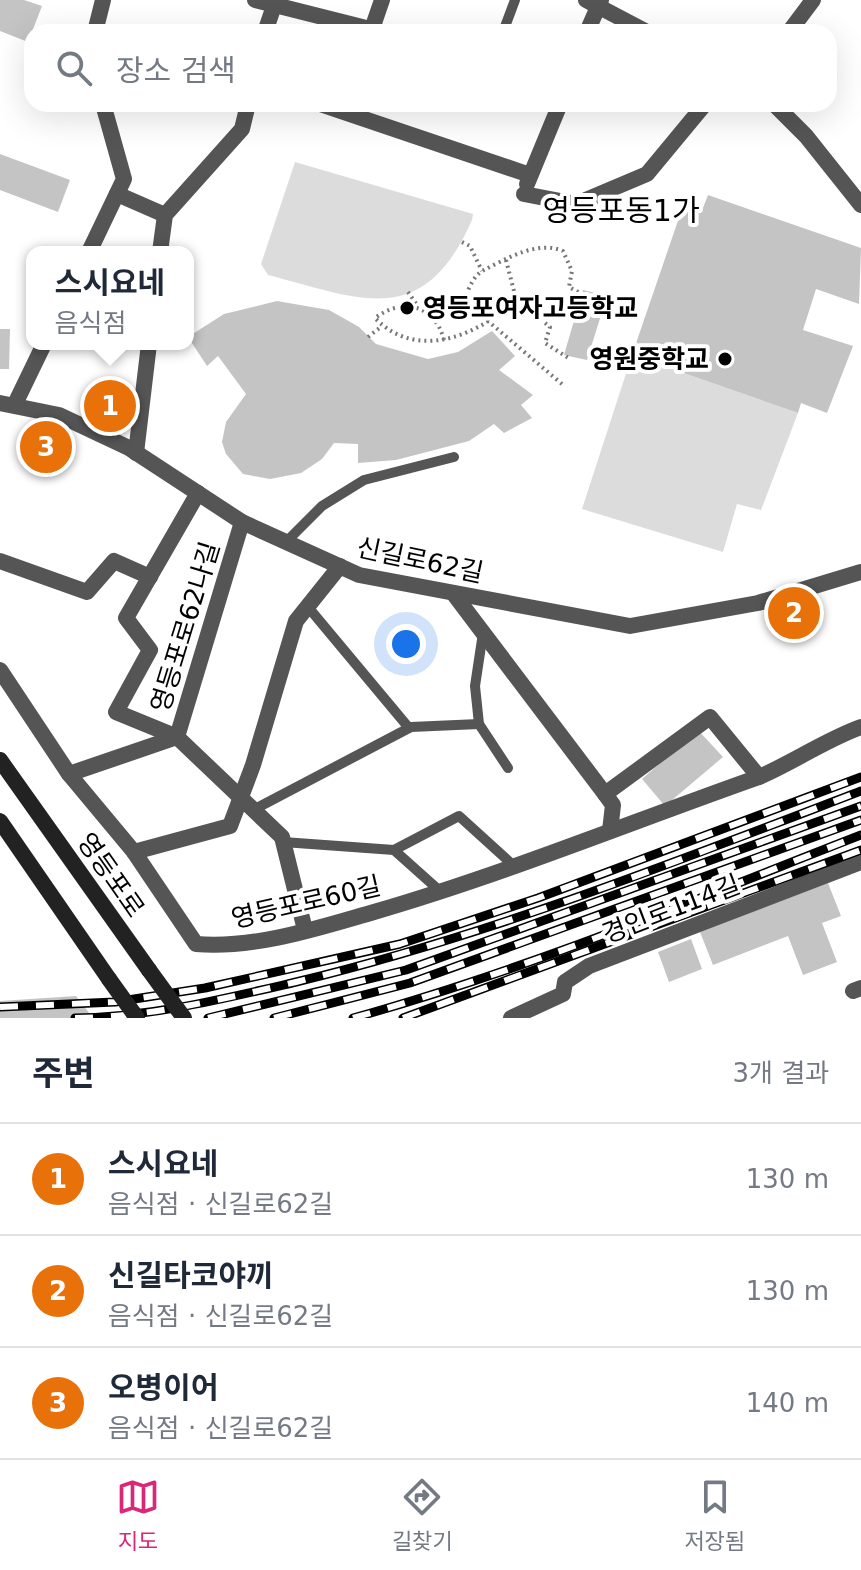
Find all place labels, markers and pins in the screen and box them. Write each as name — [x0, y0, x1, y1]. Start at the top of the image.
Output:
place label: 영등포여자고등학교 — [423, 293, 638, 323]
marker: 영등포여자고등학교 — [398, 299, 416, 317]
place label: 영원중학교 — [589, 344, 709, 374]
marker: 영원중학교 — [716, 350, 734, 368]
pin: 1 — [84, 376, 136, 436]
pin: 3 — [20, 417, 72, 477]
pin: 2 — [768, 583, 820, 643]

